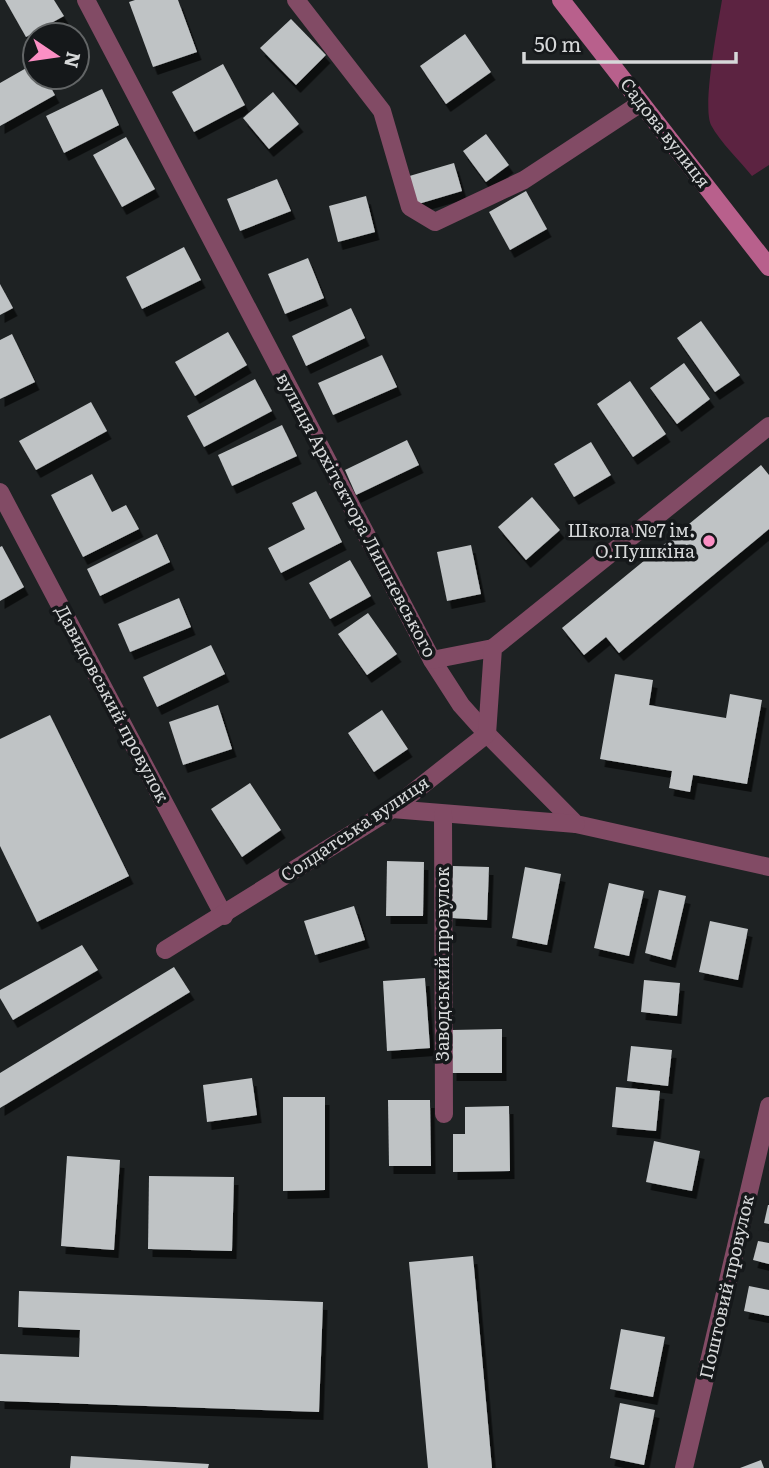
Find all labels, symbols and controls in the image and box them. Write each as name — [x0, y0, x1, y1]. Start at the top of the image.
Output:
north arrow — [21, 21, 91, 91]
scale bar — [524, 21, 736, 65]
text: 50 m — [534, 27, 581, 58]
text: N — [58, 49, 89, 71]
street label: Садова вулиця — [615, 71, 718, 193]
street label: вулиця Архітектора Лишневського — [270, 367, 444, 662]
place label: Школа №7 ім. О.Пушкіна — [568, 516, 695, 564]
marker: Школа №7 ім. О.Пушкіна — [701, 533, 717, 549]
street label: Давидовський провулок — [50, 600, 177, 807]
street label: Солдатська вулиця — [275, 768, 434, 888]
street label: Заводський провулок — [428, 866, 455, 1062]
street label: Поштовий провулок — [691, 1192, 760, 1381]

